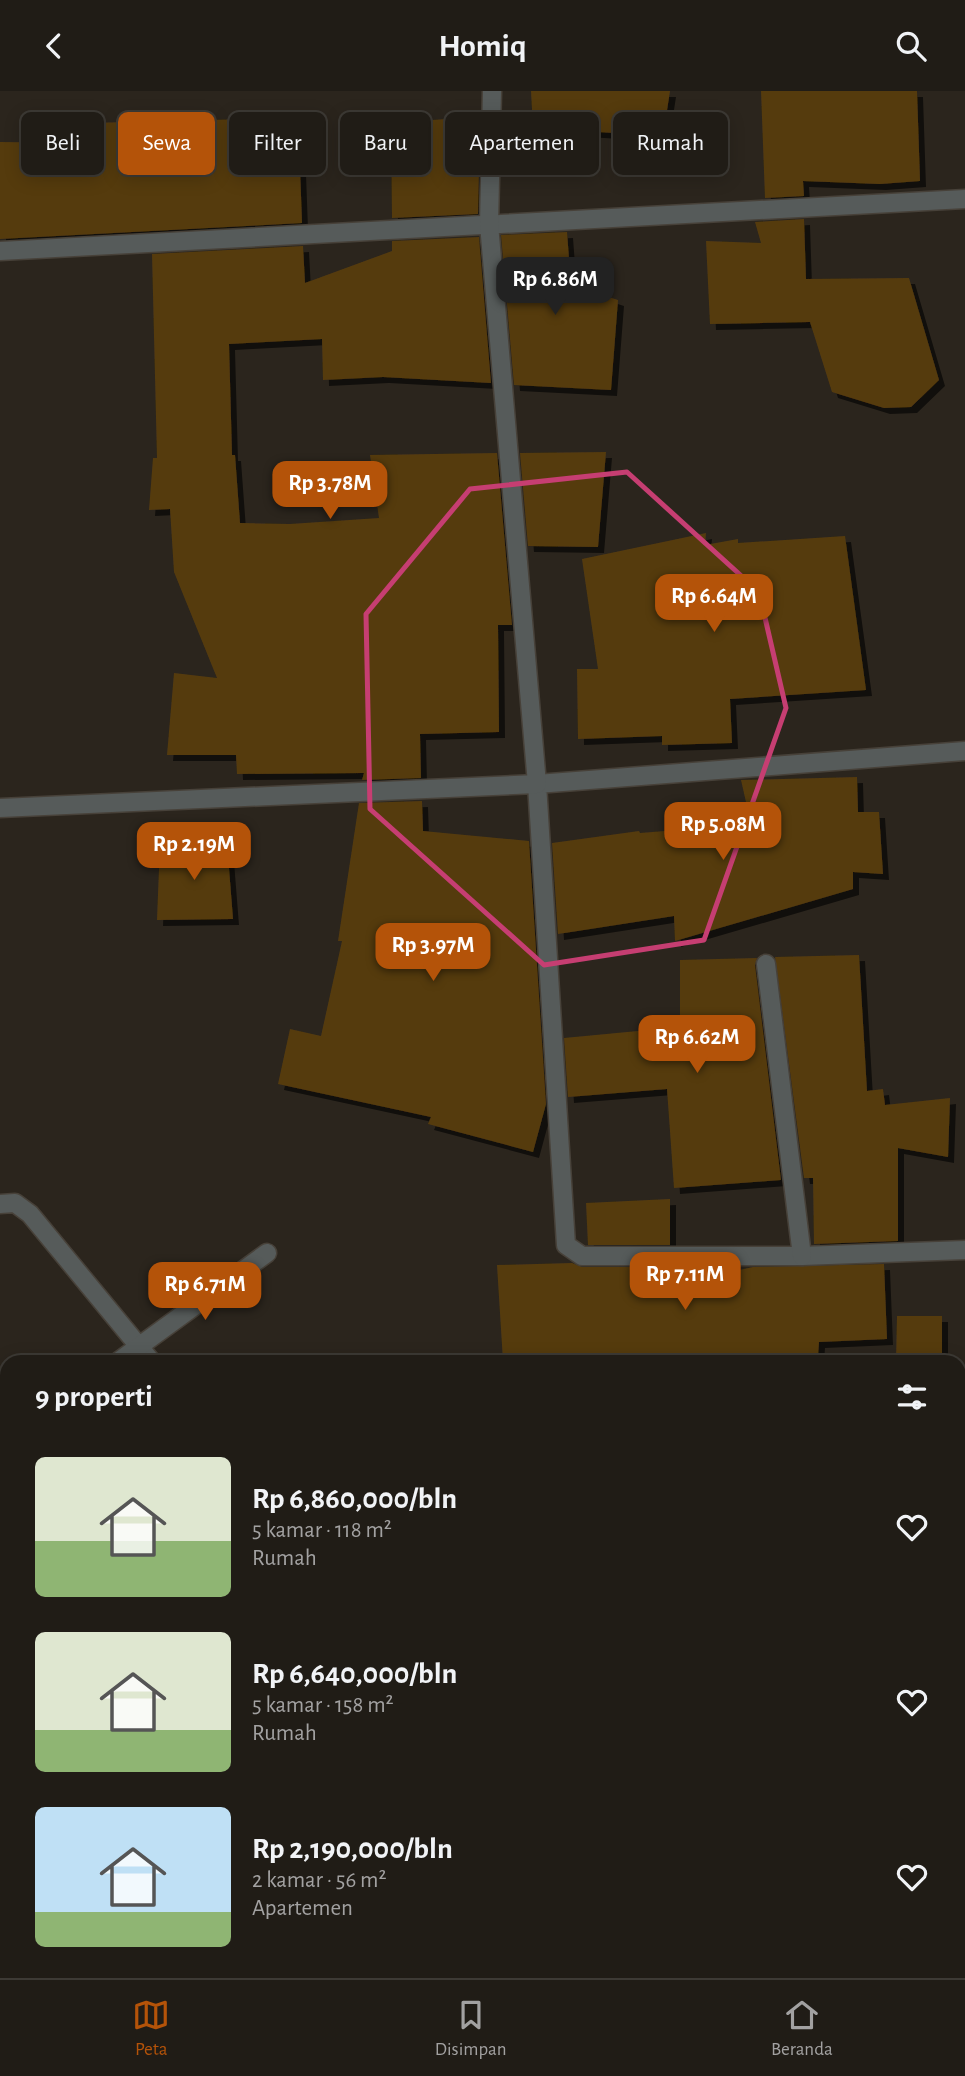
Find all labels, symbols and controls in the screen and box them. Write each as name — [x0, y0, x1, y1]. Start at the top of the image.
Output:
icon: back — [35, 27, 73, 65]
icon: search — [892, 27, 930, 65]
text: Homiq — [438, 30, 527, 62]
chip: Beli — [21, 112, 104, 175]
chip: Sewa — [118, 112, 215, 175]
chip: Filter — [229, 112, 326, 175]
chip: Baru — [340, 112, 431, 175]
chip: Apartemen — [445, 112, 599, 175]
chip: Rumah — [613, 112, 728, 175]
pin: Rp 6.86M — [483, 257, 627, 317]
text: Rp 6.86M — [512, 268, 598, 291]
pin: Rp 3.78M — [258, 461, 402, 521]
text: Rp 3.78M — [288, 472, 372, 495]
pin: Rp 6.64M — [642, 575, 786, 634]
text: Rp 6.64M — [671, 585, 757, 608]
pin: Rp 5.08M — [651, 803, 795, 862]
text: Rp 5.08M — [680, 813, 766, 836]
pin: Rp 2.19M — [122, 823, 266, 882]
text: Rp 2.19M — [153, 833, 235, 856]
pin: Rp 3.97M — [361, 923, 505, 983]
text: Rp 3.97M — [391, 934, 475, 957]
pin: Rp 6.62M — [625, 1016, 769, 1075]
text: Rp 6.62M — [654, 1026, 740, 1049]
pin: Rp 7.11M — [613, 1253, 757, 1312]
pin: Rp 6.71M — [133, 1263, 277, 1322]
text: Rp 7.11M — [646, 1263, 724, 1286]
text: Rp 6.71M — [164, 1273, 246, 1296]
icon: filters — [893, 1378, 931, 1416]
text: 9 properti — [35, 1382, 153, 1412]
text: Rp 6,860,000/bln — [252, 1484, 457, 1514]
icon: home — [91, 1485, 175, 1569]
icon: heart — [893, 1508, 931, 1546]
text: 5 kamar · 118 m² — [252, 1519, 392, 1542]
text: Rumah — [252, 1547, 317, 1570]
text: Rp 6,640,000/bln — [252, 1659, 457, 1689]
icon: home — [91, 1660, 175, 1744]
icon: heart — [893, 1683, 931, 1721]
text: 5 kamar · 158 m² — [252, 1694, 394, 1717]
text: Rumah — [252, 1722, 317, 1745]
text: Rp 2,190,000/bln — [252, 1834, 453, 1864]
icon: home — [91, 1835, 175, 1919]
icon: heart — [893, 1858, 931, 1896]
text: 2 kamar · 56 m² — [252, 1869, 386, 1892]
text: Apartemen — [252, 1897, 353, 1920]
tab: Peta — [132, 1996, 170, 2061]
tab: Disimpan — [435, 1996, 507, 2061]
tab: Beranda — [771, 1996, 833, 2061]

